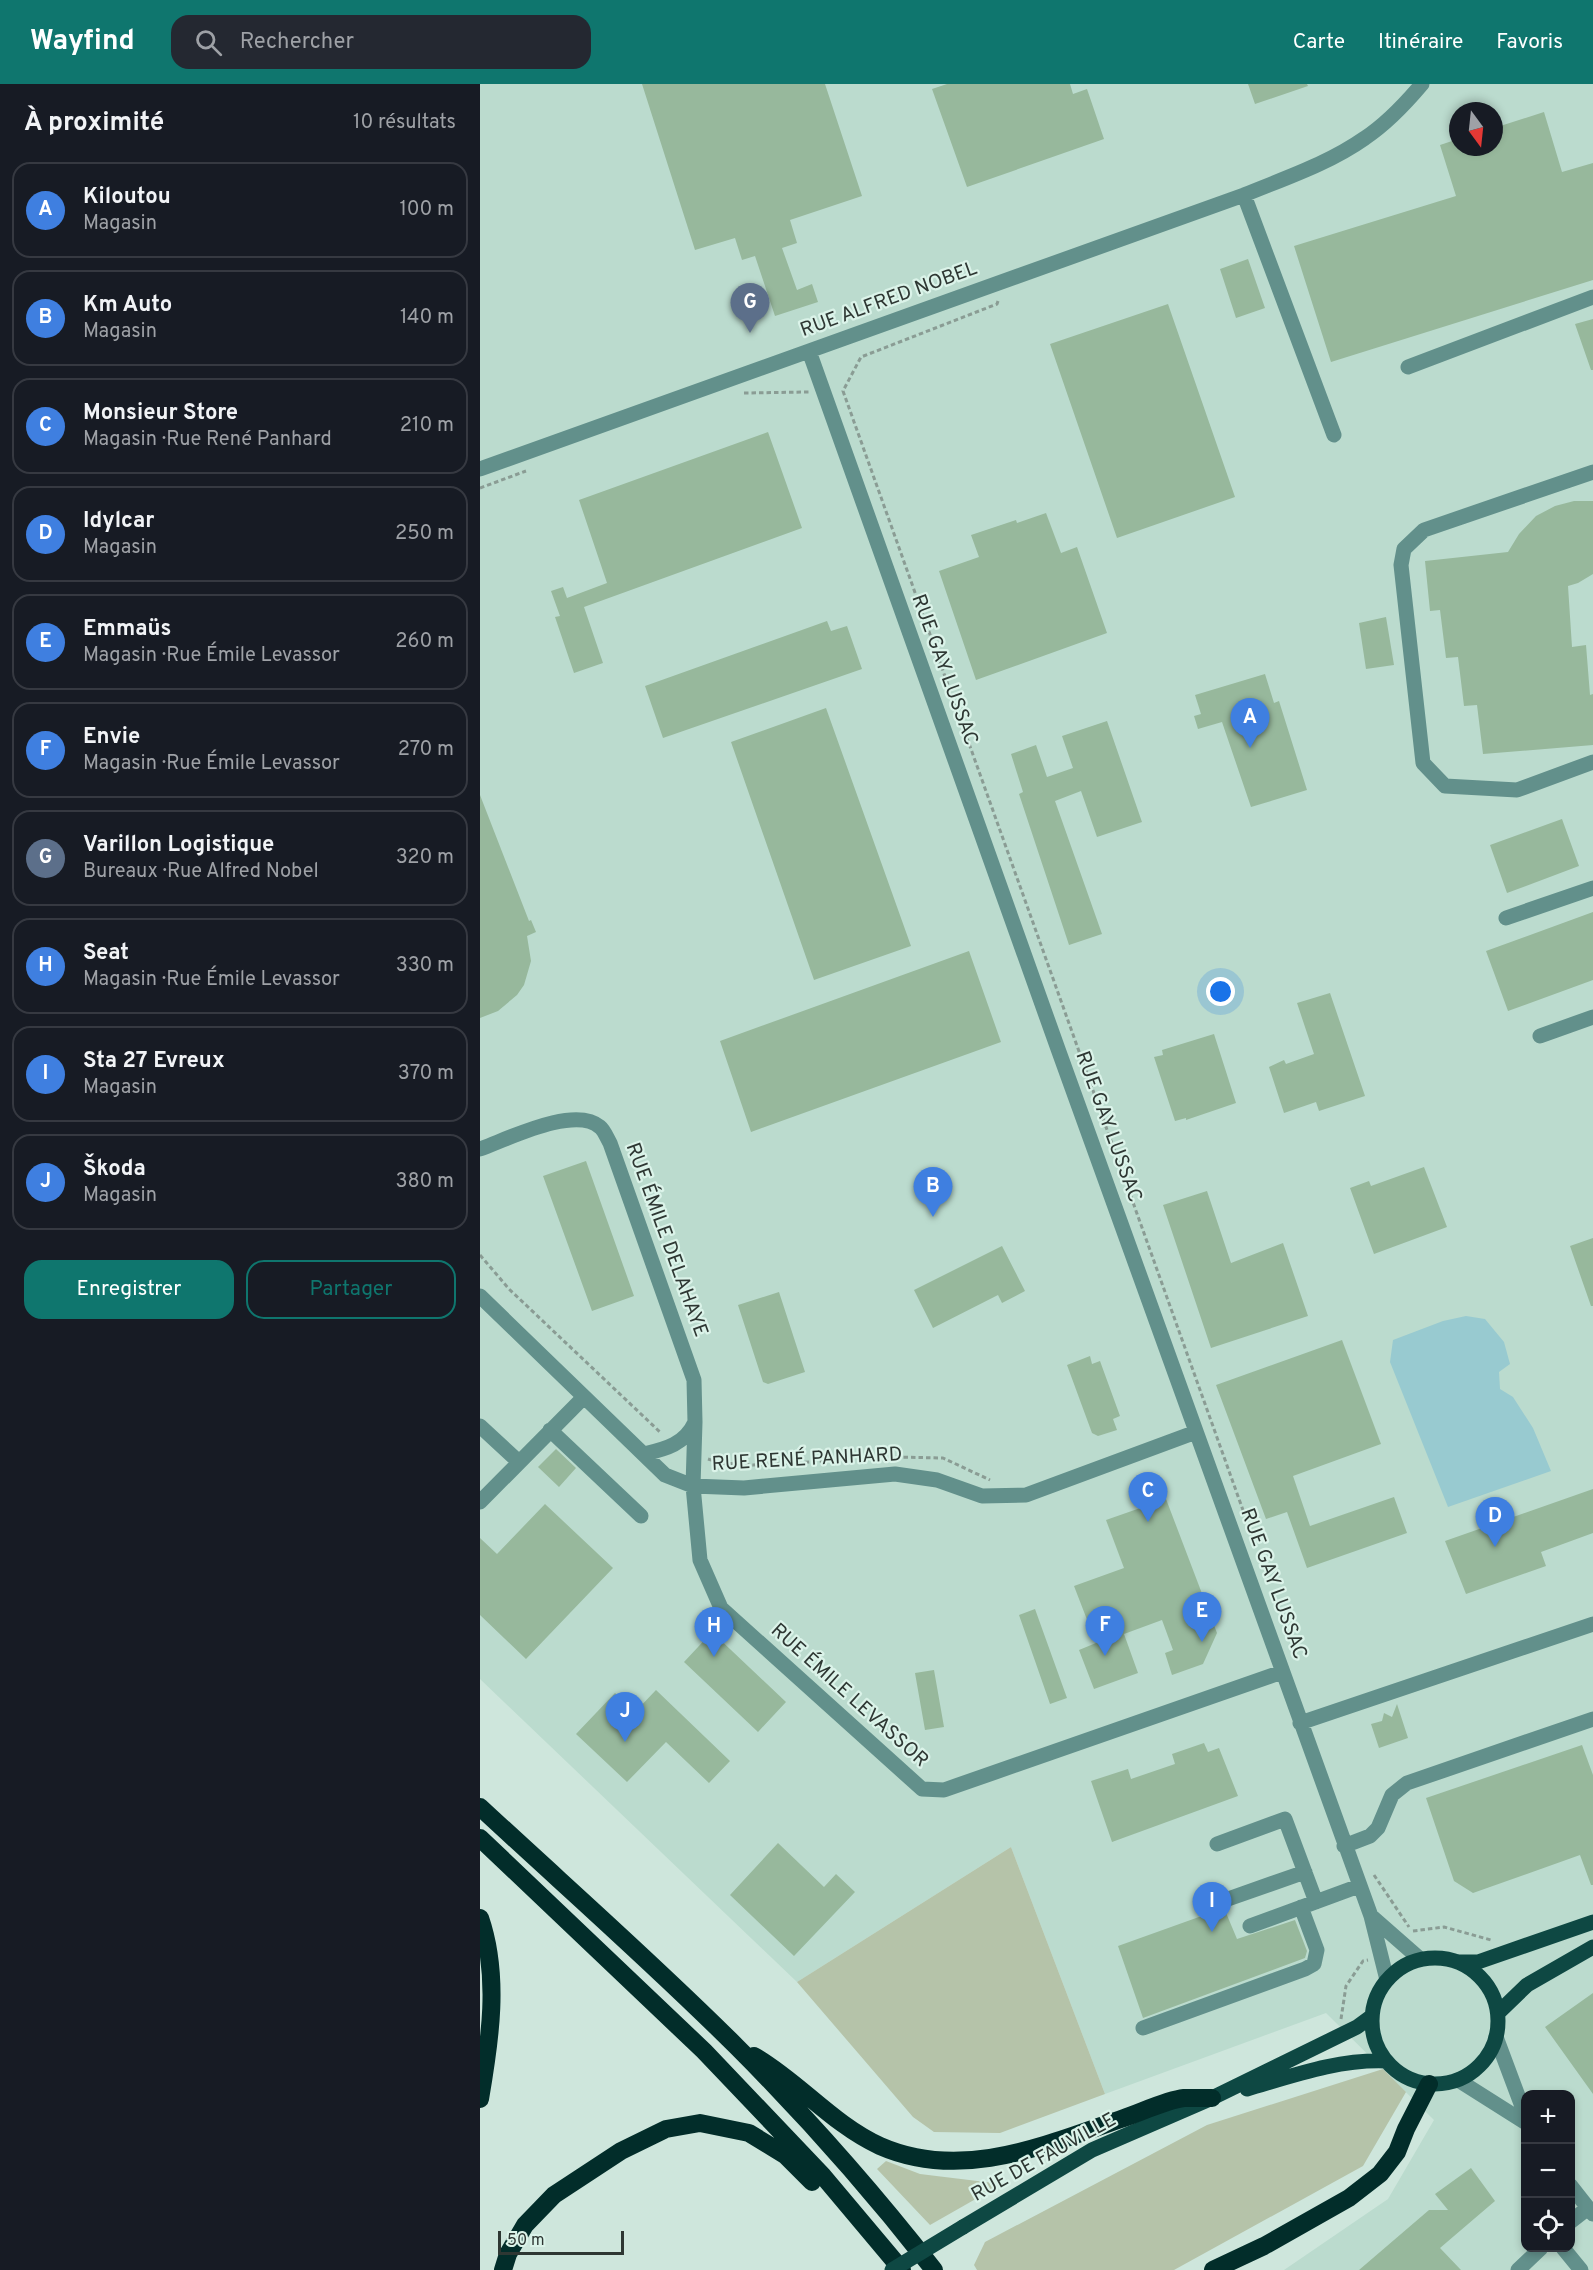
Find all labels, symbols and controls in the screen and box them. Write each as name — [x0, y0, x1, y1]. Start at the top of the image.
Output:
search box — [171, 15, 591, 69]
text: Wayfind — [30, 24, 135, 60]
icon: search — [192, 26, 225, 59]
text: Rechercher — [240, 29, 354, 56]
text: Carte — [1293, 29, 1345, 56]
text: Itinéraire — [1378, 29, 1463, 56]
text: Favoris — [1496, 29, 1563, 56]
north arrow — [1449, 102, 1503, 156]
text: À proximité — [24, 107, 164, 140]
text: 10 résultats — [353, 110, 456, 136]
text: Kiloutou — [83, 184, 171, 211]
text: A — [38, 197, 53, 223]
text: 100 m — [399, 197, 454, 223]
text: Magasin — [83, 211, 157, 237]
street label: RUE ALFRED NOBEL — [797, 256, 981, 344]
pin: G — [730, 284, 770, 333]
text: Km Auto — [83, 292, 172, 319]
text: B — [39, 305, 52, 331]
text: 140 m — [400, 305, 454, 331]
text: Magasin — [83, 319, 157, 345]
text: Monsieur Store — [83, 400, 238, 427]
text: C — [39, 413, 52, 439]
text: 210 m — [400, 413, 454, 439]
text: Magasin · Rue René Panhard — [83, 427, 332, 453]
text: Idylcar — [83, 508, 154, 535]
text: D — [38, 521, 53, 547]
text: 250 m — [395, 521, 454, 547]
text: Magasin — [83, 535, 157, 561]
street label: RUE GAY LUSSAC — [905, 591, 983, 749]
text: Emmaüs — [83, 616, 171, 643]
text: E — [39, 629, 52, 655]
text: 260 m — [395, 629, 454, 655]
text: Magasin · Rue Émile Levassor — [83, 643, 340, 669]
pin: A — [1230, 698, 1270, 748]
text: Envie — [83, 724, 140, 751]
text: F — [40, 737, 51, 763]
text: 270 m — [398, 737, 454, 763]
text: Magasin · Rue Émile Levassor — [83, 751, 340, 777]
text: Varillon Logistique — [83, 832, 274, 859]
text: G — [39, 845, 52, 871]
text: 320 m — [396, 845, 454, 871]
text: Bureaux · Rue Alfred Nobel — [83, 859, 319, 885]
text: Seat — [83, 940, 129, 967]
text: H — [38, 953, 53, 979]
text: 330 m — [396, 953, 454, 979]
text: Magasin · Rue Émile Levassor — [83, 967, 340, 993]
your location — [1206, 977, 1235, 1006]
text: Sta 27 Evreux — [83, 1048, 225, 1075]
street label: RUE GAY LUSSAC — [1069, 1048, 1147, 1206]
text: I — [43, 1061, 48, 1087]
text: 370 m — [398, 1061, 454, 1087]
text: Magasin — [83, 1075, 157, 1101]
street label: RUE ÉMILE DELAHAYE — [619, 1139, 715, 1341]
text: Škoda — [83, 1156, 146, 1183]
pin: B — [914, 1168, 952, 1217]
text: J — [40, 1169, 51, 1195]
text: 380 m — [395, 1169, 454, 1195]
text: Magasin — [83, 1183, 157, 1209]
button: Enregistrer — [24, 1260, 234, 1319]
button: Partager — [246, 1260, 456, 1319]
street label: RUE RENÉ PANHARD — [711, 1440, 903, 1478]
pin: C — [1128, 1472, 1168, 1522]
pin: D — [1476, 1498, 1514, 1547]
street label: RUE GAY LUSSAC — [1234, 1505, 1312, 1663]
pin: E — [1182, 1592, 1222, 1642]
pin: F — [1086, 1606, 1124, 1656]
pin: H — [694, 1608, 734, 1657]
street label: RUE ÉMILE LEVASSOR — [765, 1617, 935, 1774]
pin: J — [606, 1692, 644, 1742]
pin: I — [1192, 1882, 1232, 1932]
map controls — [1521, 2090, 1575, 2252]
button: + — [1521, 2090, 1575, 2144]
street label: RUE DE FAUVILLE — [967, 2107, 1121, 2209]
button: − — [1521, 2144, 1575, 2198]
button: locate — [1521, 2198, 1575, 2252]
scale bar — [498, 2228, 624, 2256]
text: 50 m — [507, 2231, 545, 2251]

